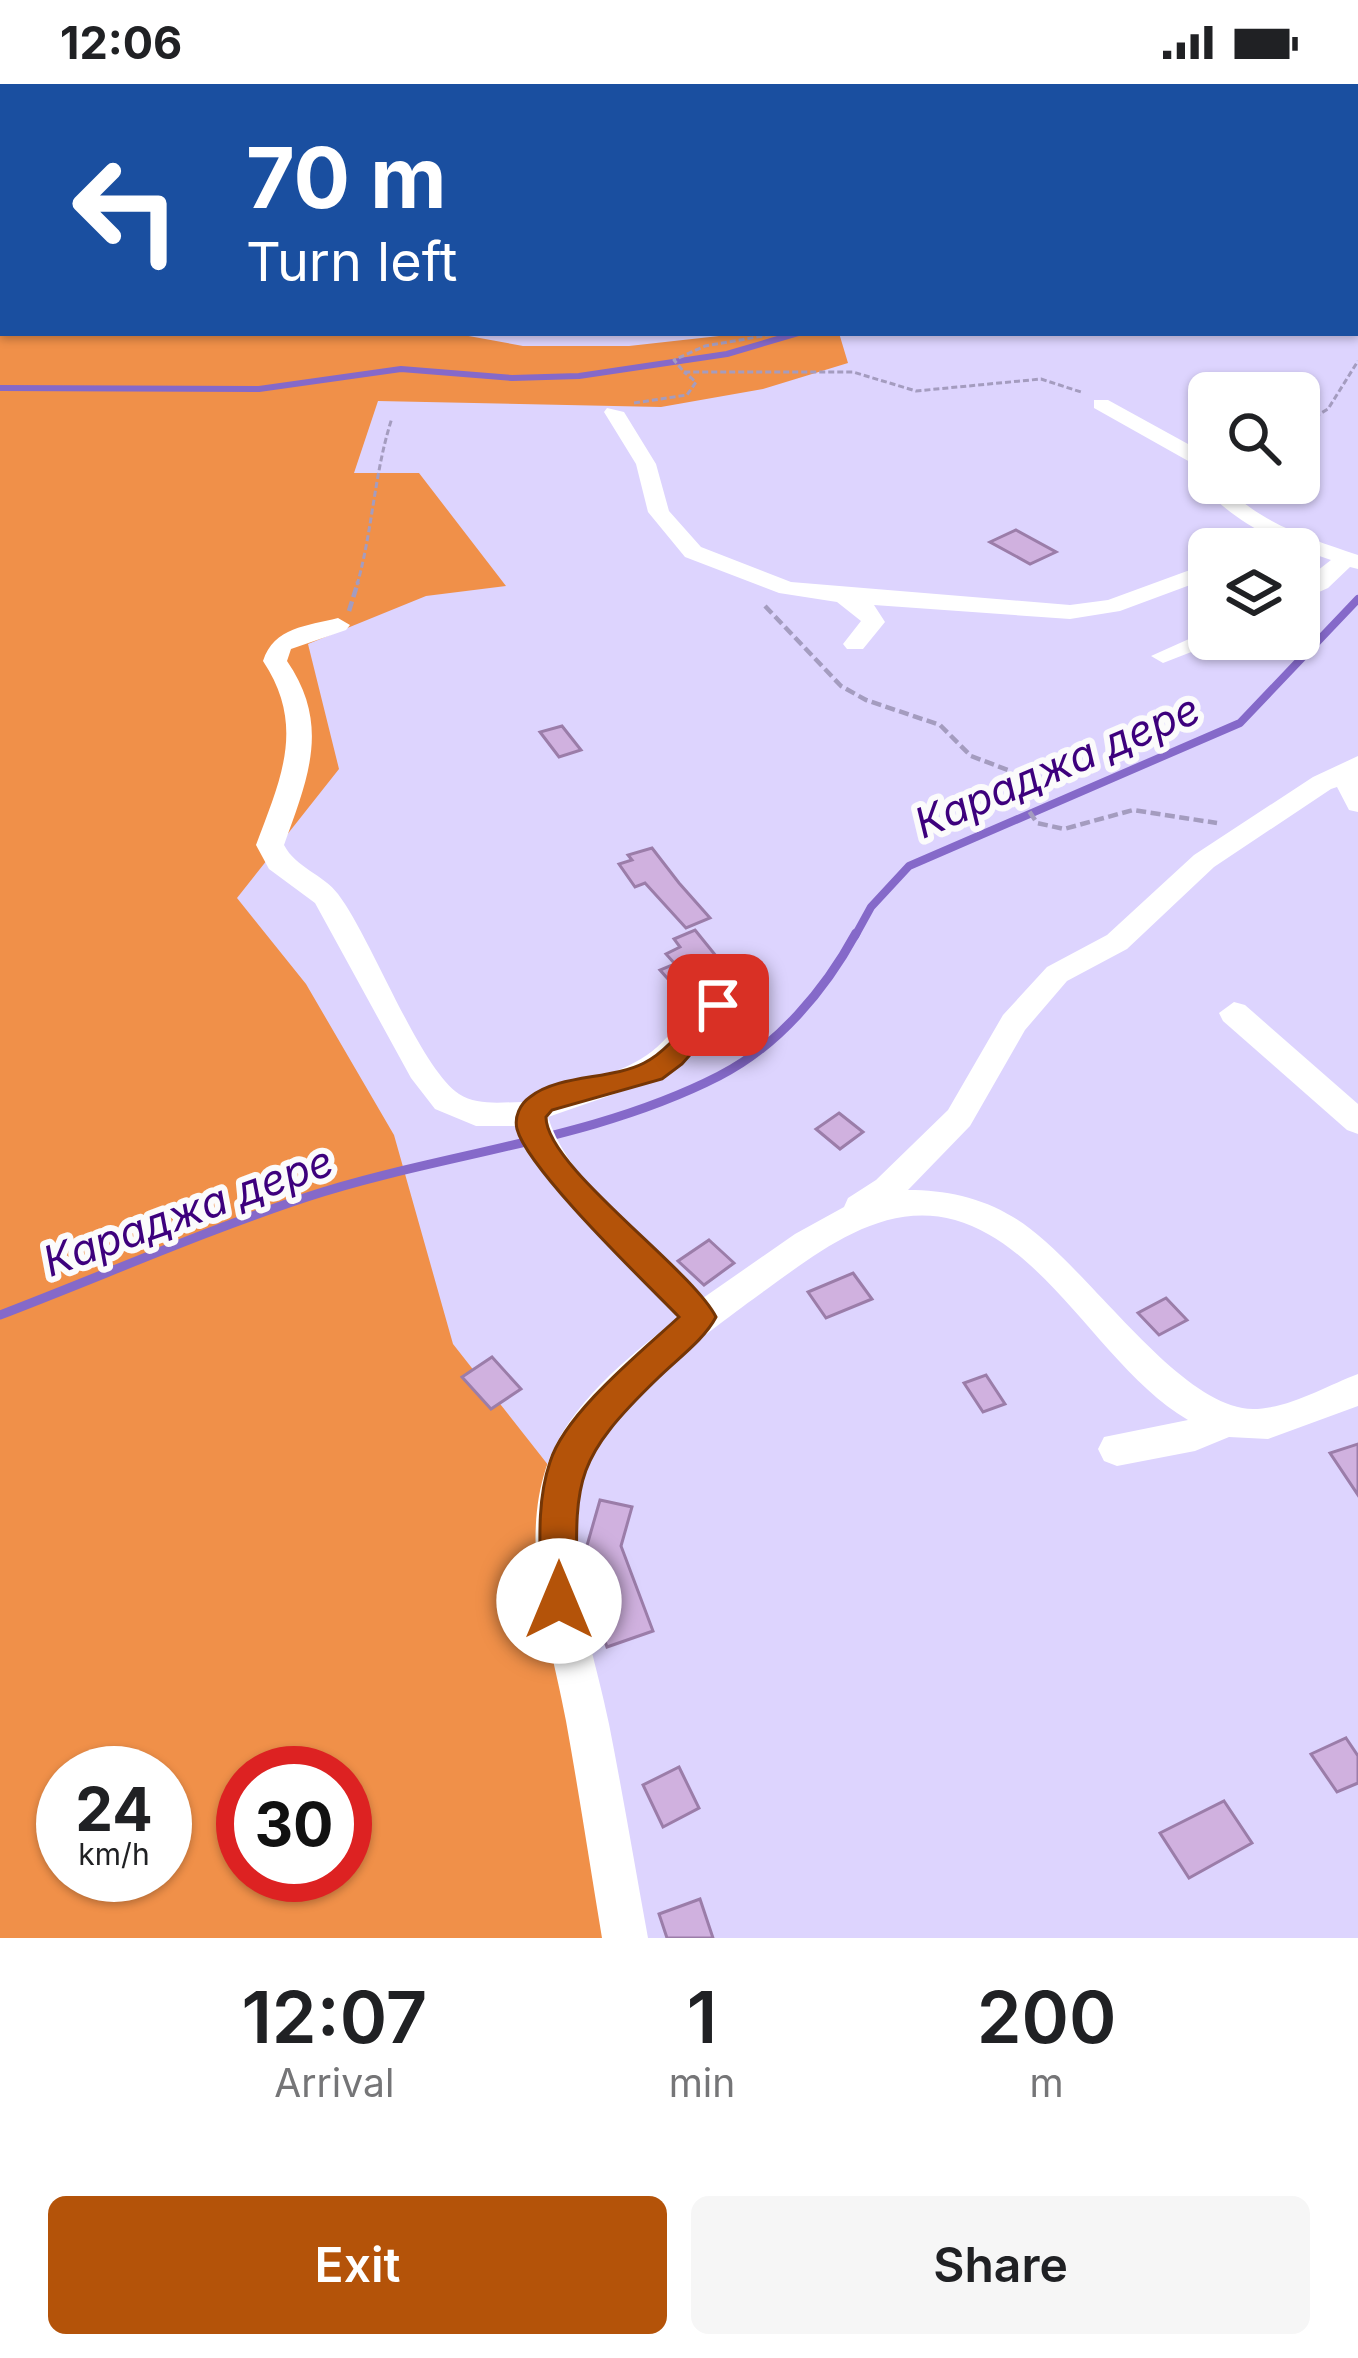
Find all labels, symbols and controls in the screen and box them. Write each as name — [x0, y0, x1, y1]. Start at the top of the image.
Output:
text: 12:06 — [60, 15, 182, 70]
text: 70 m — [246, 127, 447, 228]
icon: left — [48, 132, 204, 288]
text: Turn left — [246, 229, 457, 294]
map controls — [1188, 372, 1320, 660]
button: search — [1188, 372, 1320, 504]
button: layers — [1188, 528, 1320, 660]
water label: Караджа дере — [907, 683, 1207, 849]
pin — [667, 954, 769, 1056]
icon: arrive — [685, 972, 751, 1038]
water label: Караджа дере — [36, 1134, 340, 1287]
position arrow — [496, 1538, 622, 1664]
speed limit sign: 30 — [216, 1746, 372, 1902]
text: 24 — [75, 1773, 153, 1845]
text: km/h — [78, 1836, 150, 1872]
text: 12:07 — [241, 1973, 427, 2060]
text: 1 — [687, 1973, 717, 2060]
text: 200 — [977, 1973, 1117, 2060]
text: Arrival — [274, 2059, 394, 2106]
text: min — [669, 2059, 735, 2106]
text: m — [1030, 2059, 1064, 2106]
button: Exit — [48, 2196, 667, 2334]
button: Share — [691, 2196, 1310, 2334]

